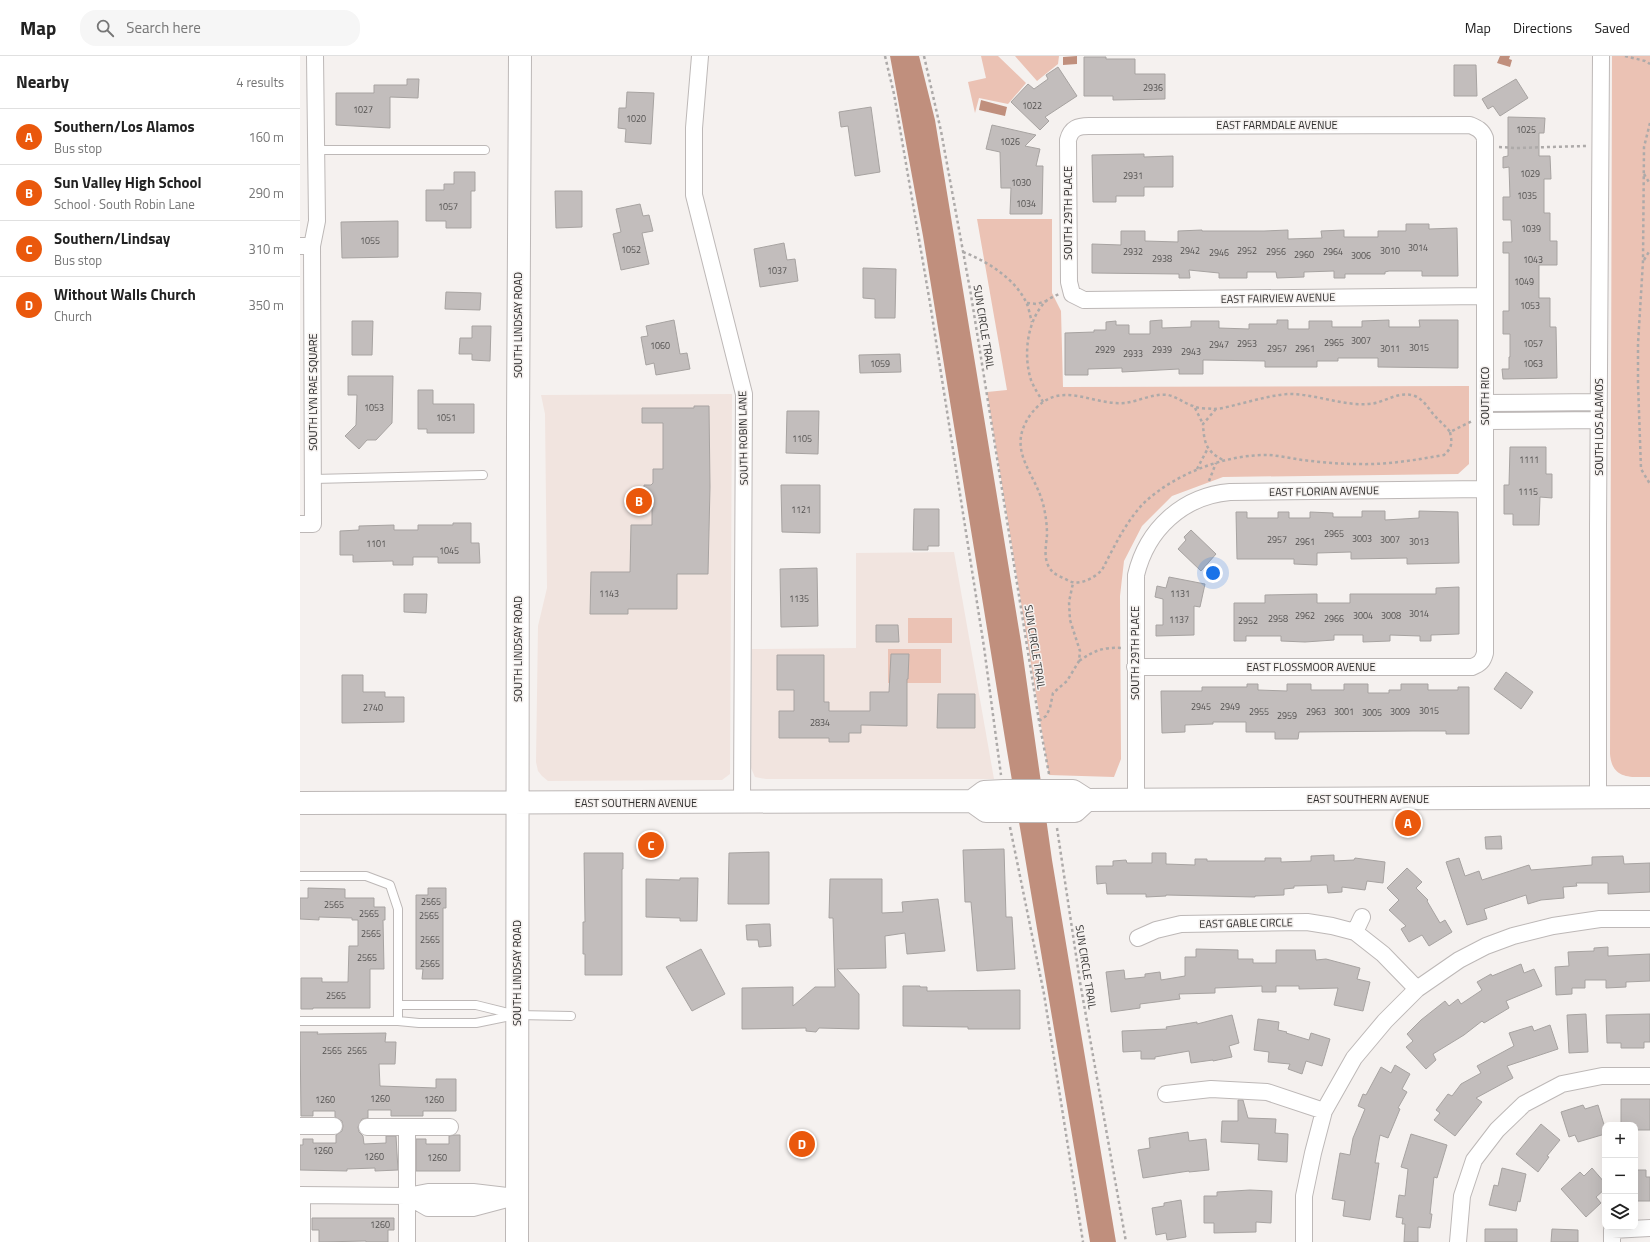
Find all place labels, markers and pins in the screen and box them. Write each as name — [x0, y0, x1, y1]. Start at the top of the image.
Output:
pin: B — [626, 486, 652, 516]
pin: A — [1395, 808, 1421, 838]
pin: C — [638, 830, 664, 860]
pin: D — [789, 1129, 815, 1159]

